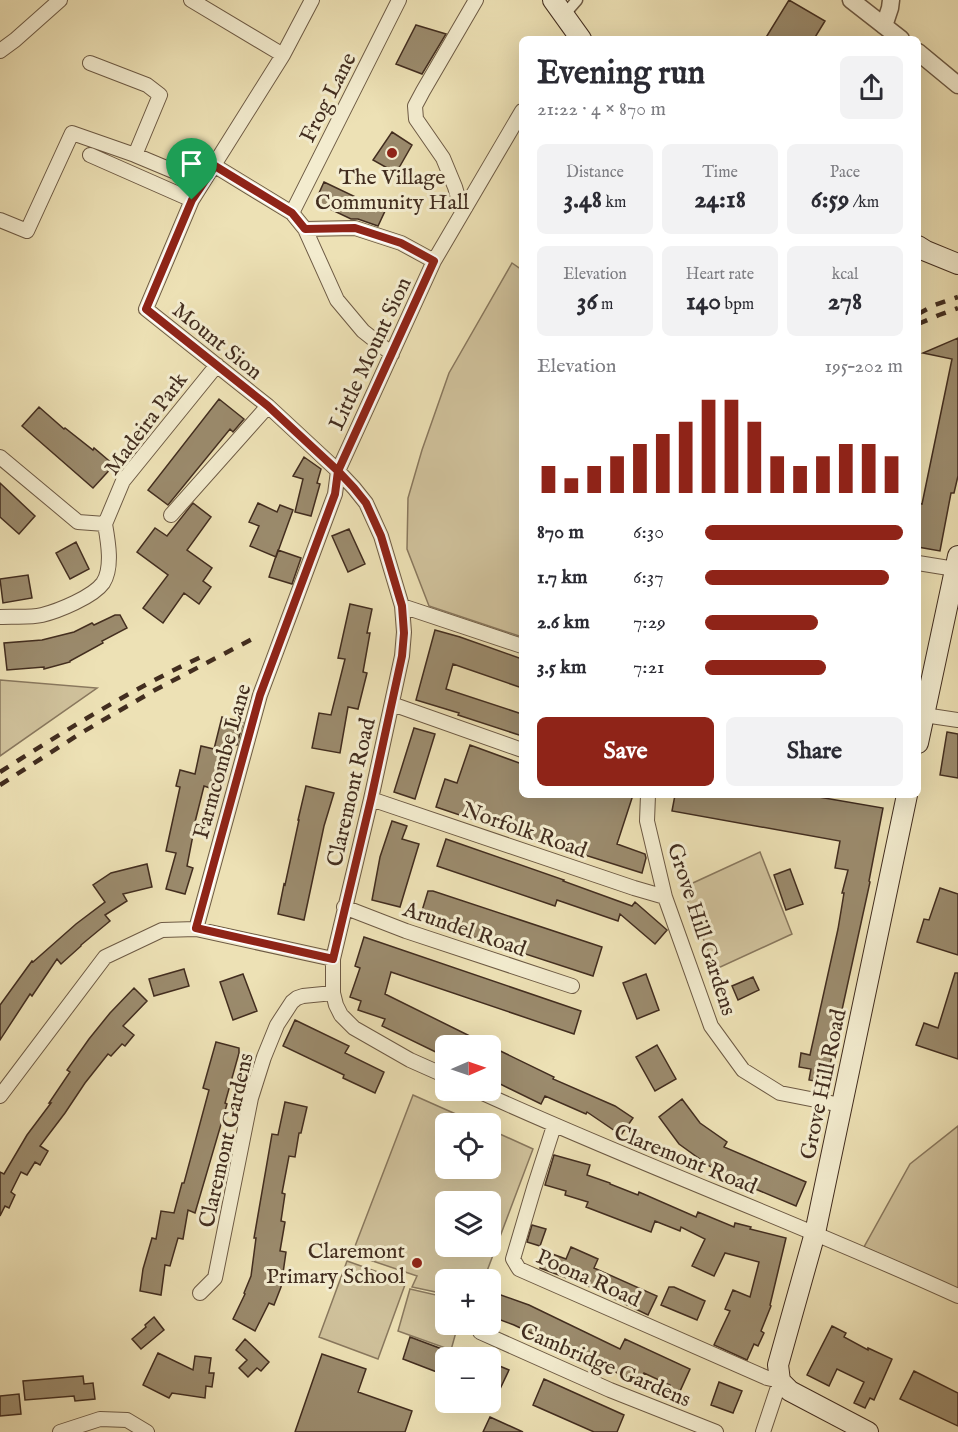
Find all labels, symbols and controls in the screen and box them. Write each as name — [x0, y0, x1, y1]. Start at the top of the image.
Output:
street label: Frog Lane — [294, 48, 363, 148]
text: Evening run — [537, 53, 705, 95]
button: share — [840, 56, 903, 119]
text: 21:22 · 4 × 870 m — [537, 97, 666, 122]
pin — [166, 138, 217, 200]
marker: The Village Community Hall — [385, 146, 399, 160]
icon: arrive — [175, 147, 208, 180]
text: Distance — [566, 163, 624, 183]
text: Time — [702, 163, 738, 183]
text: Pace — [830, 163, 860, 183]
place label: The Village Community Hall — [315, 164, 469, 217]
text: 3.48 — [564, 183, 602, 216]
text: 24:18 — [694, 183, 746, 216]
text: 6:59 — [811, 183, 849, 216]
text: km — [602, 193, 626, 213]
text: /km — [849, 193, 879, 213]
text: Elevation — [563, 265, 627, 285]
text: Heart rate — [686, 265, 754, 285]
text: kcal — [832, 265, 858, 285]
street label: Little Mount Sion — [323, 273, 419, 435]
text: 36 — [577, 285, 597, 318]
text: 140 — [686, 285, 721, 318]
text: 278 — [828, 285, 862, 318]
text: m — [597, 295, 613, 315]
text: bpm — [721, 295, 754, 315]
street label: Mount Sion — [166, 297, 268, 387]
text: Elevation — [537, 354, 616, 379]
text: 195–202 m — [824, 354, 903, 379]
street label: Madeira Park — [99, 367, 195, 481]
text: 870 m — [537, 520, 584, 545]
text: 6:30 — [633, 520, 664, 545]
text: 1.7 km — [537, 565, 588, 590]
text: 6:37 — [633, 565, 664, 590]
text: 2.6 km — [537, 610, 590, 635]
text: 7:29 — [633, 610, 666, 635]
text: 3.5 km — [537, 655, 587, 680]
text: 7:21 — [633, 655, 664, 680]
street label: Farmcombe Lane — [187, 681, 258, 842]
street label: Claremont Road — [321, 715, 383, 870]
button: Save — [537, 717, 714, 786]
button: Share — [726, 717, 903, 786]
street label: Norfolk Road — [458, 796, 591, 865]
street label: Grove Hill Gardens — [660, 840, 742, 1019]
street label: Arundel Road — [398, 895, 530, 964]
street label: Grove Hill Road — [794, 1006, 854, 1162]
north arrow — [435, 1035, 501, 1101]
map controls — [435, 1035, 501, 1413]
street label: Claremont Gardens — [193, 1050, 261, 1231]
button: locate — [435, 1113, 501, 1179]
street label: Claremont Road — [610, 1118, 761, 1201]
button: layers — [435, 1191, 501, 1257]
place label: Claremont Primary School — [266, 1238, 405, 1291]
street label: Poona Road — [531, 1243, 645, 1314]
marker: Claremont Primary School — [410, 1256, 424, 1270]
button: + — [435, 1269, 501, 1335]
street label: Cambridge Gardens — [516, 1317, 695, 1414]
button: − — [435, 1347, 501, 1413]

